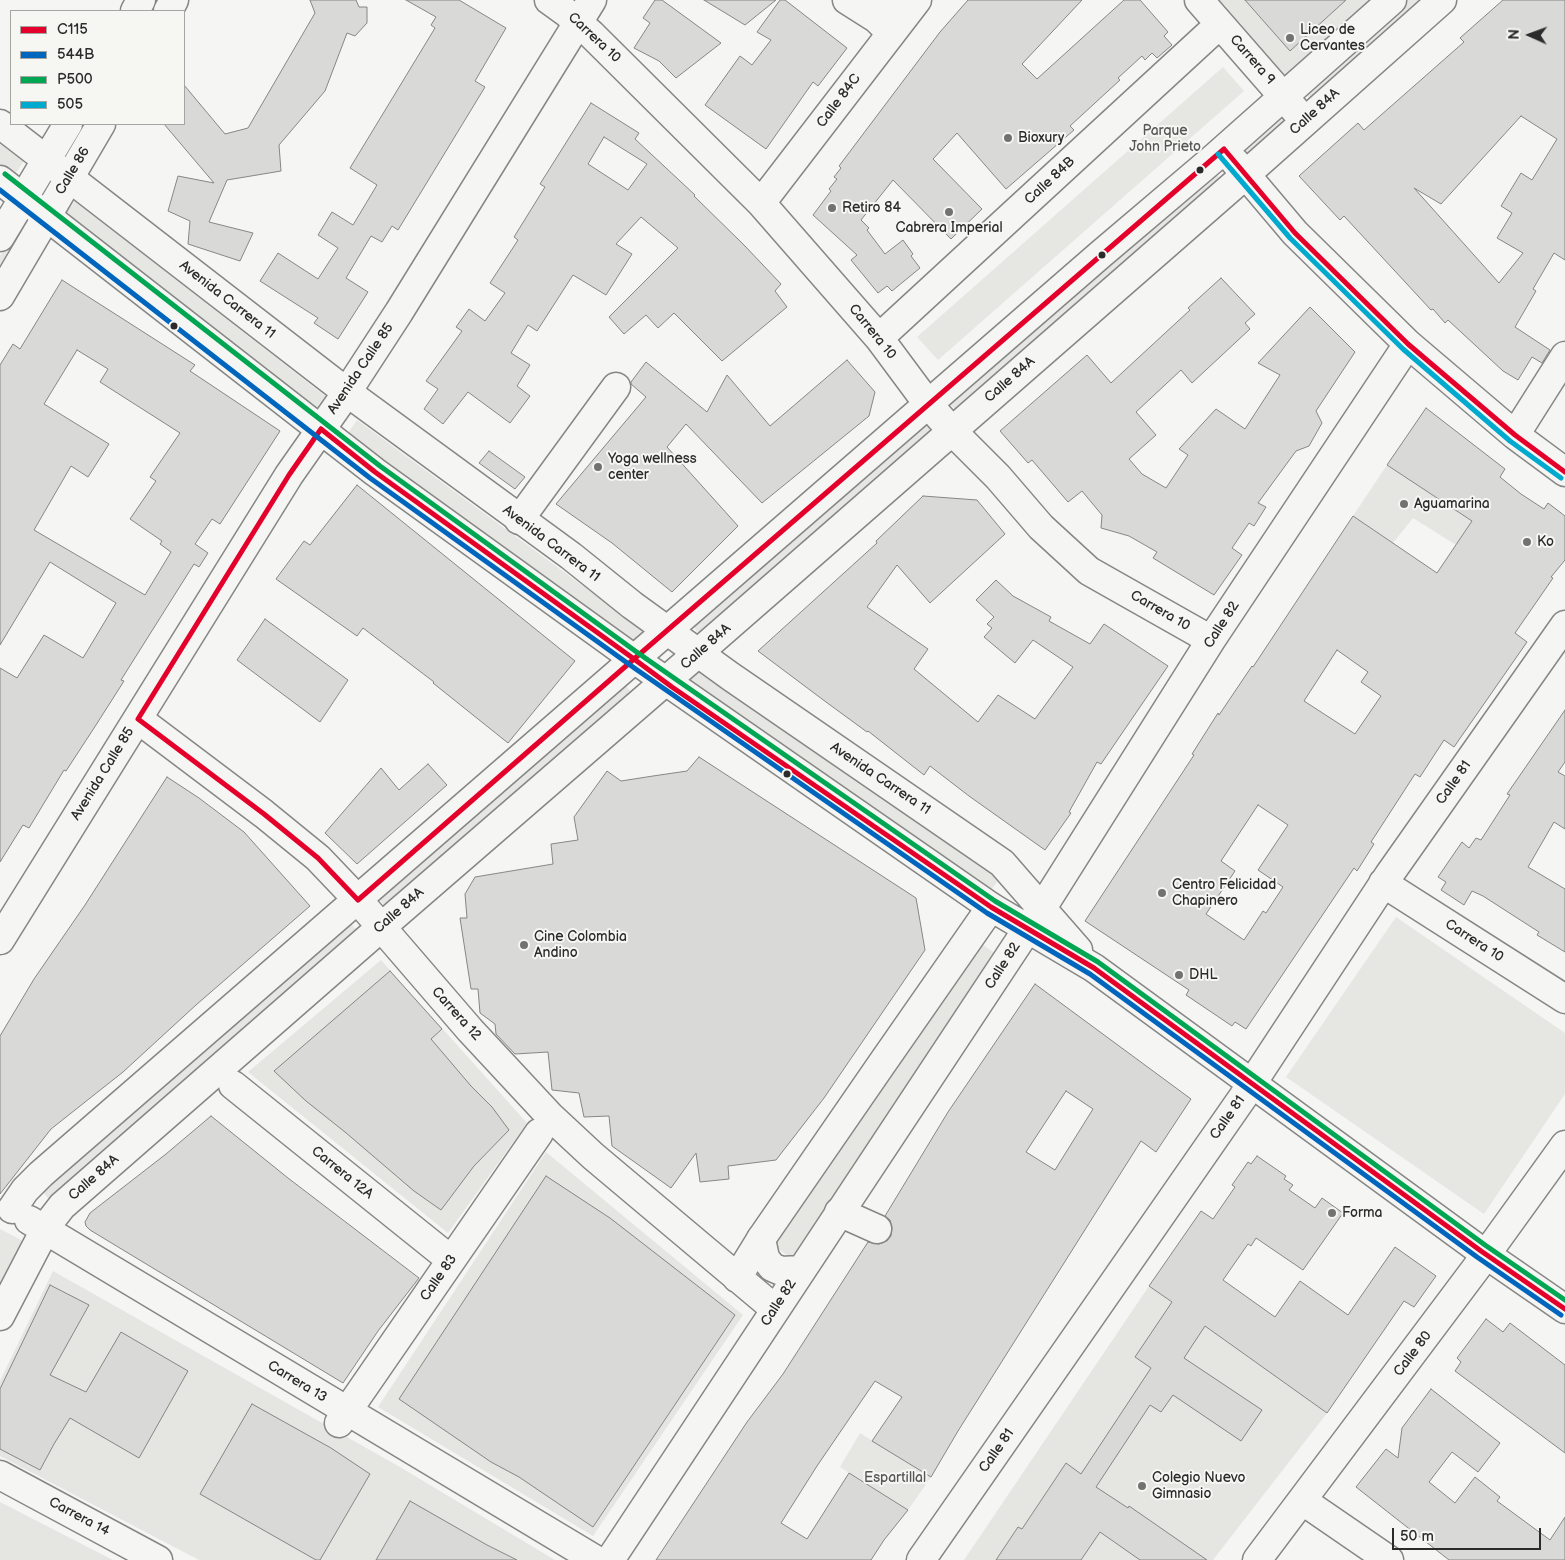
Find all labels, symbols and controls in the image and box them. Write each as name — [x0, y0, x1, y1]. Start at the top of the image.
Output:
street label: Carrera 10 — [564, 9, 624, 67]
legend — [10, 10, 185, 125]
north arrow — [1505, 10, 1555, 60]
text: C115 — [57, 20, 88, 39]
place label: Liceo de Cervantes — [1300, 22, 1365, 54]
text: N — [1506, 29, 1523, 40]
street label: Carrera 9 — [1226, 32, 1278, 88]
marker: Liceo de Cervantes — [1284, 32, 1296, 44]
text: 544B — [57, 45, 94, 64]
text: P500 — [57, 70, 93, 89]
street label: Calle 84C — [813, 71, 865, 131]
street label: Calle 84A — [1287, 85, 1343, 139]
text: 505 — [57, 95, 83, 114]
park label: Parque John Prieto — [1129, 123, 1201, 156]
place label: Bioxury — [1018, 130, 1064, 146]
marker: Bioxury — [1002, 132, 1014, 144]
street label: Calle 86 — [52, 144, 94, 198]
street label: Calle 84B — [1021, 154, 1079, 208]
unlabelled marker — [1195, 165, 1205, 175]
place label: Retiro 84 — [842, 200, 901, 216]
marker: Retiro 84 — [826, 202, 838, 214]
marker: Cabrera Imperial — [943, 206, 955, 218]
place label: Cabrera Imperial — [895, 220, 1003, 236]
unlabelled marker — [1097, 250, 1107, 260]
street label: Avenida Carrera 11 — [176, 257, 278, 343]
street label: Carrera 10 — [845, 301, 899, 363]
street label: Avenida Calle 85 — [324, 320, 398, 418]
unlabelled marker — [169, 321, 179, 331]
street label: Calle 84A — [981, 354, 1039, 406]
place label: Yoga wellness center — [608, 451, 697, 484]
marker: Yoga wellness center — [592, 461, 604, 473]
place label: Aguamarina — [1414, 496, 1490, 512]
marker: Aguamarina — [1398, 498, 1410, 510]
street label: Avenida Carrera 11 — [499, 502, 603, 586]
place label: Ko — [1537, 534, 1554, 550]
marker: Ko — [1521, 536, 1533, 548]
street label: Carrera 10 — [1127, 587, 1193, 635]
street label: Calle 82 — [1201, 598, 1243, 652]
street label: Calle 84A — [677, 621, 735, 673]
street label: Avenida Calle 85 — [68, 724, 138, 824]
street label: Avenida Carrera 11 — [827, 739, 933, 819]
street label: Calle 81 — [1433, 758, 1475, 808]
unlabelled marker — [782, 769, 792, 779]
place label: Centro Felicidad Chapinero — [1172, 877, 1276, 910]
street label: Calle 84A — [370, 885, 428, 937]
marker: Centro Felicidad Chapinero — [1156, 887, 1168, 899]
street label: Carrera 10 — [1442, 916, 1506, 966]
place label: Cine Colombia Andino — [534, 929, 627, 962]
marker: Cine Colombia Andino — [518, 939, 530, 951]
street label: Calle 82 — [982, 939, 1024, 993]
place label: DHL — [1189, 967, 1217, 983]
marker: DHL — [1173, 969, 1185, 981]
street label: Carrera 12 — [428, 984, 484, 1044]
street label: Calle 81 — [1207, 1093, 1249, 1143]
street label: Carrera 12A — [308, 1143, 376, 1203]
street label: Calle 84A — [65, 1152, 123, 1204]
place label: Forma — [1342, 1205, 1382, 1221]
marker: Forma — [1326, 1207, 1338, 1219]
street label: Calle 83 — [417, 1252, 461, 1304]
street label: Calle 82 — [758, 1276, 800, 1330]
street label: Calle 80 — [1390, 1328, 1436, 1380]
street label: Carrera 13 — [264, 1358, 330, 1406]
street label: Calle 81 — [976, 1426, 1018, 1476]
park label: Espartillal — [864, 1470, 926, 1486]
place label: Colegio Nuevo Gimnasio — [1152, 1470, 1245, 1502]
marker: Colegio Nuevo Gimnasio — [1136, 1480, 1148, 1492]
street label: Carrera 14 — [46, 1494, 112, 1540]
scale bar — [1395, 1518, 1544, 1550]
text: 50 m — [1400, 1527, 1434, 1546]

